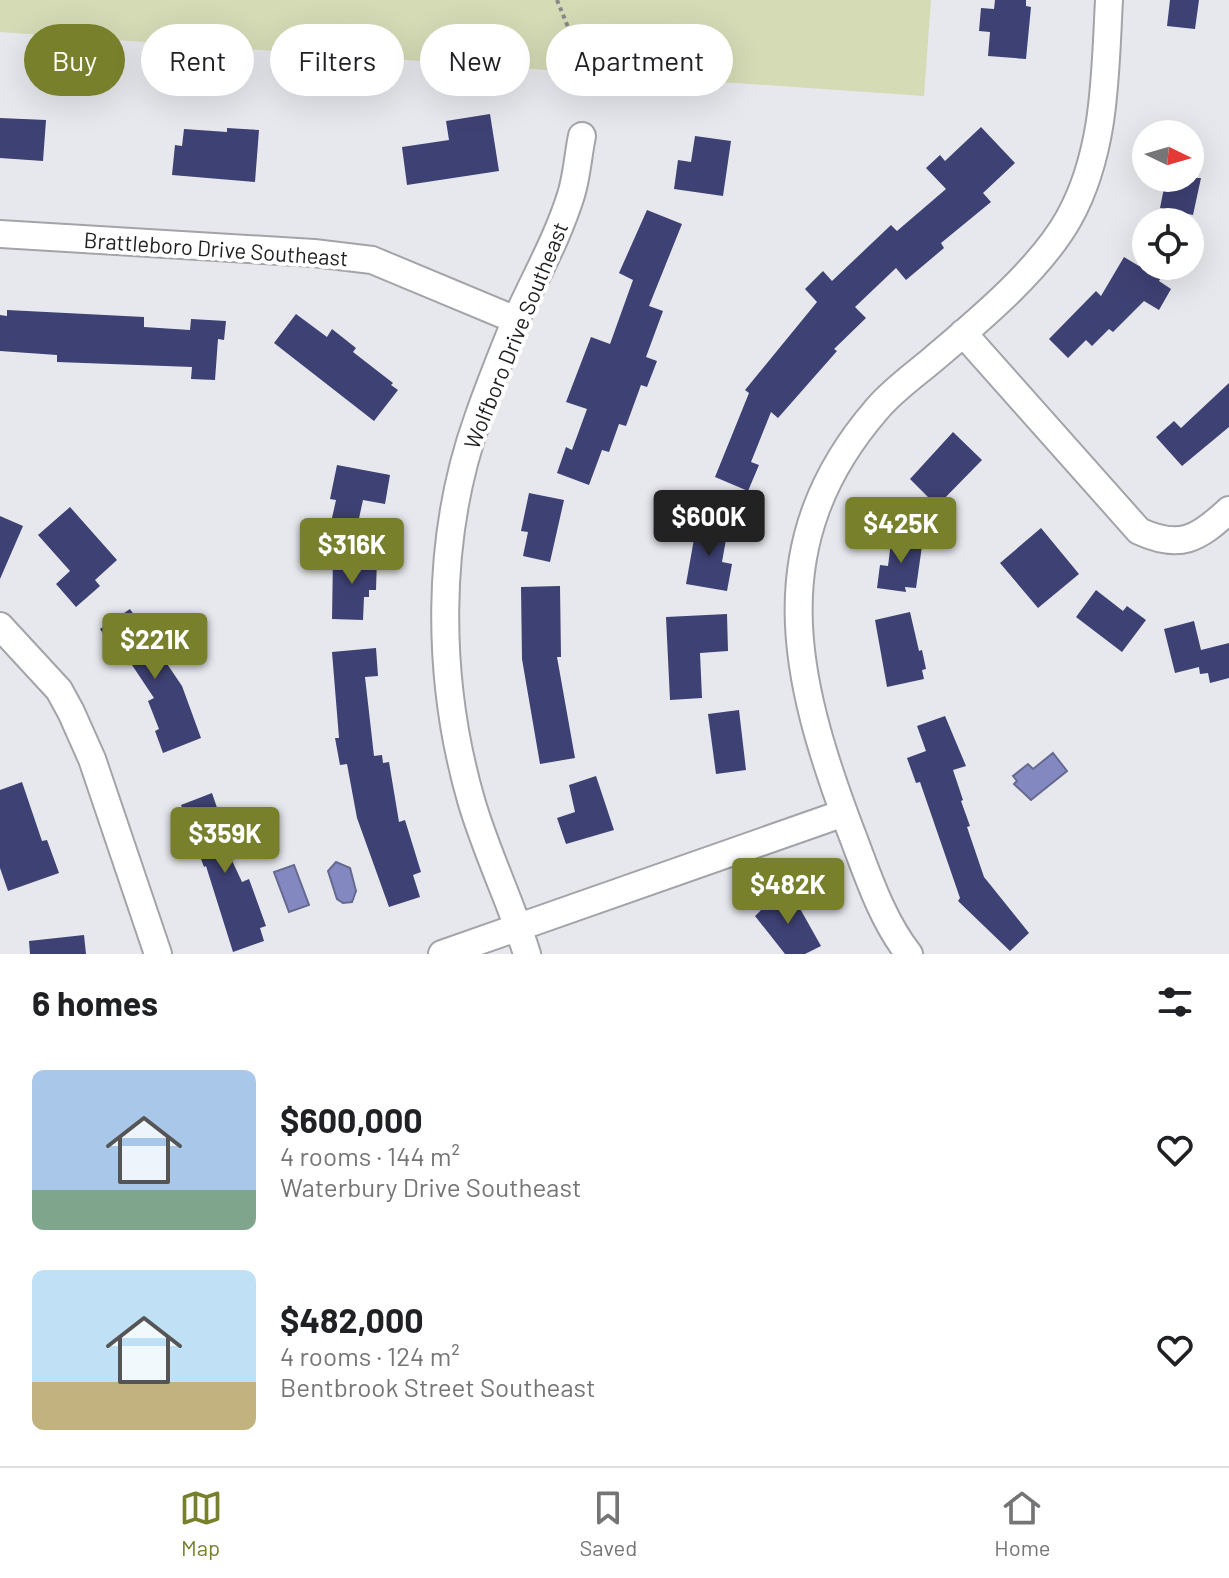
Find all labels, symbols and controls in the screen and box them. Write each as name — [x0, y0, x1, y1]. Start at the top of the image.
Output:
chip: Buy — [24, 24, 125, 96]
chip: Rent — [141, 24, 254, 96]
chip: Filters — [270, 24, 404, 96]
chip: New — [420, 24, 530, 96]
chip: Apartment — [546, 24, 733, 96]
north arrow — [1132, 120, 1204, 192]
map controls — [1132, 120, 1204, 280]
button: locate — [1132, 208, 1204, 280]
street label: Wolfboro Drive Southeast — [458, 218, 572, 452]
street label: Brattleboro Drive Southeast — [83, 226, 349, 270]
pin: $600K — [653, 490, 765, 558]
pin: $425K — [845, 497, 957, 565]
text: $600K — [672, 500, 746, 531]
text: $425K — [863, 507, 939, 538]
pin: $316K — [296, 518, 408, 586]
text: $316K — [318, 528, 386, 559]
pin: $221K — [99, 613, 211, 681]
text: $221K — [120, 623, 190, 654]
pin: $359K — [169, 807, 281, 875]
text: $359K — [188, 817, 262, 848]
pin: $482K — [732, 858, 844, 926]
text: $482K — [750, 868, 826, 899]
icon: filters — [1153, 980, 1197, 1024]
text: 6 homes — [32, 982, 158, 1023]
text: $600,000 — [280, 1099, 423, 1140]
icon: home — [96, 1102, 192, 1198]
icon: heart — [1153, 1128, 1197, 1172]
text: 4 rooms · 144 m² — [280, 1140, 460, 1171]
text: Waterbury Drive Southeast — [280, 1171, 581, 1202]
text: $482,000 — [280, 1299, 424, 1340]
icon: home — [96, 1302, 192, 1398]
icon: heart — [1153, 1328, 1197, 1372]
text: 4 rooms · 124 m² — [280, 1340, 460, 1371]
text: Bentbrook Street Southeast — [280, 1371, 595, 1402]
tab: Map — [179, 1486, 223, 1560]
tab: Saved — [580, 1486, 637, 1560]
tab: Home — [994, 1486, 1050, 1560]

